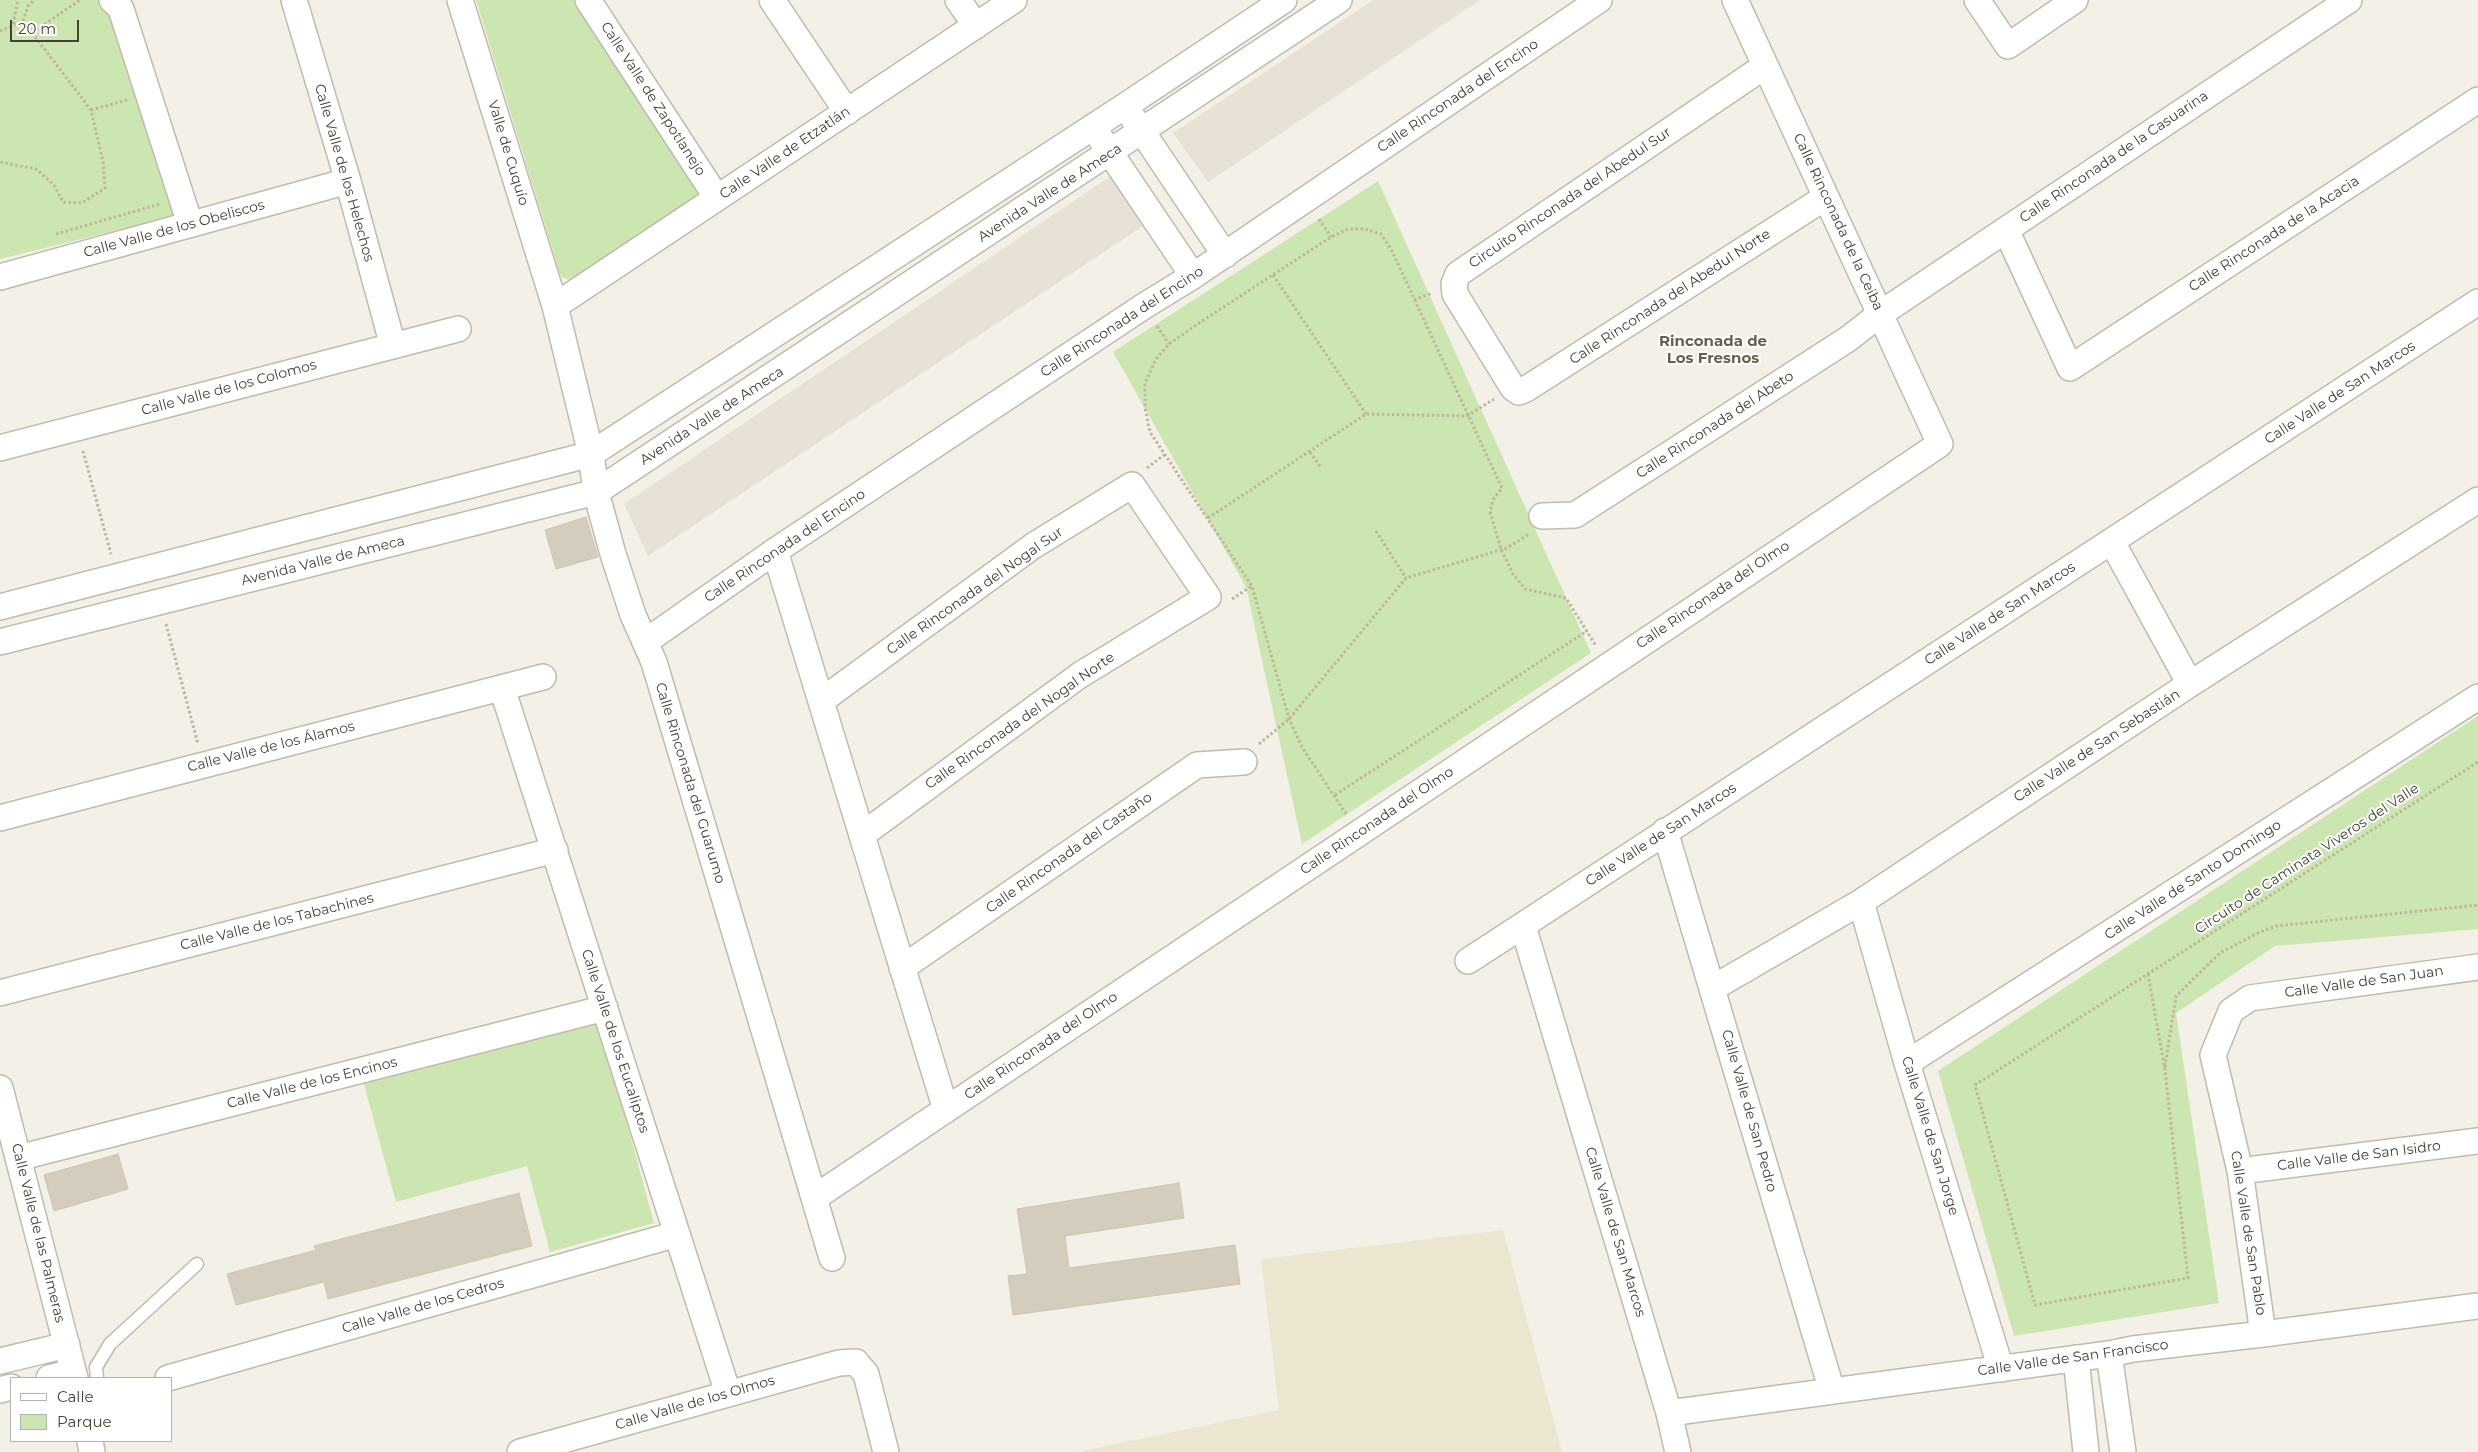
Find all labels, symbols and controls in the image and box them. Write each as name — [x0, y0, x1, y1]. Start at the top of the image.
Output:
scale bar — [12, 10, 81, 42]
text: 20 m — [18, 19, 56, 38]
street label: Calle Valle de Zapotlanejo — [597, 19, 709, 179]
street label: Calle Rinconada del Encino — [1374, 36, 1542, 156]
street label: Calle Valle de los Helechos — [311, 82, 377, 264]
street label: Calle Rinconada de la Casuarina — [2017, 88, 2211, 226]
street label: Valle de Cuquío — [484, 98, 532, 208]
street label: Calle Valle de Etzatlán — [717, 103, 853, 203]
street label: Circuito Rinconada del Abedul Sur — [1466, 124, 1674, 272]
street label: Calle Rinconada de la Ceiba — [1789, 131, 1887, 313]
street label: Avenida Valle de Ameca — [975, 140, 1125, 246]
street label: Calle Rinconada de la Acacia — [2186, 172, 2362, 296]
street label: Calle Valle de los Obeliscos — [82, 197, 266, 261]
street label: Calle Rinconada del Abedul Norte — [1566, 226, 1774, 368]
street label: Calle Rinconada del Encino — [1037, 263, 1207, 381]
district label: Rinconada de Los Fresnos — [1659, 333, 1767, 368]
street label: Calle Valle de San Marcos — [2261, 338, 2419, 448]
street label: Calle Valle de los Colomos — [140, 357, 318, 419]
street label: Avenida Valle de Ameca — [637, 363, 787, 469]
street label: Calle Rinconada del Abeto — [1633, 368, 1797, 482]
street label: Calle Rinconada del Encino — [701, 486, 869, 606]
street label: Calle Rinconada del Nogal Sur — [884, 524, 1066, 658]
street label: Avenida Valle de Ameca — [239, 533, 407, 589]
street label: Calle Rinconada del Olmo — [1633, 537, 1793, 653]
street label: Calle Valle de San Marcos — [1921, 559, 2079, 669]
street label: Calle Rinconada del Nogal Norte — [922, 649, 1118, 793]
street label: Calle Rinconada del Guarumo — [651, 680, 729, 886]
street label: Calle Valle de San Sebastián — [2011, 686, 2183, 806]
street label: Calle Valle de los Álamos — [186, 718, 356, 776]
street label: Calle Rinconada del Olmo — [1297, 763, 1457, 879]
street label: Calle Valle de San Marcos — [1582, 780, 1740, 890]
street label: Circuito de Caminata Viveros del Valle — [2192, 780, 2422, 938]
street label: Calle Rinconada del Castaño — [983, 789, 1155, 917]
street label: Calle Valle de Santo Domingo — [2102, 817, 2284, 943]
street label: Calle Valle de los Tabachines — [179, 890, 375, 954]
street label: Calle Valle de los Eucaliptos — [577, 947, 653, 1135]
street label: Calle Valle de San Juan — [2283, 963, 2445, 1001]
street label: Calle Rinconada del Olmo — [961, 988, 1121, 1104]
street label: Calle Valle de San Pedro — [1718, 1028, 1780, 1194]
street label: Calle Valle de los Encinos — [225, 1054, 399, 1112]
street label: Calle Valle de San Jorge — [1898, 1054, 1962, 1218]
street label: Calle Valle de San Isidro — [2276, 1138, 2442, 1174]
street label: Calle Valle de las Palmeras — [8, 1142, 68, 1324]
street label: Calle Valle de San Marcos — [1581, 1145, 1649, 1319]
street label: Calle Valle de San Pablo — [2227, 1150, 2269, 1316]
street label: Calle Valle de los Cedros — [340, 1275, 506, 1337]
street label: Calle Valle de San Francisco — [1976, 1336, 2170, 1380]
street label: Calle Valle de los Olmos — [613, 1372, 777, 1434]
legend — [10, 1377, 172, 1442]
text: Calle — [57, 1387, 94, 1406]
text: Parque — [57, 1412, 112, 1431]

